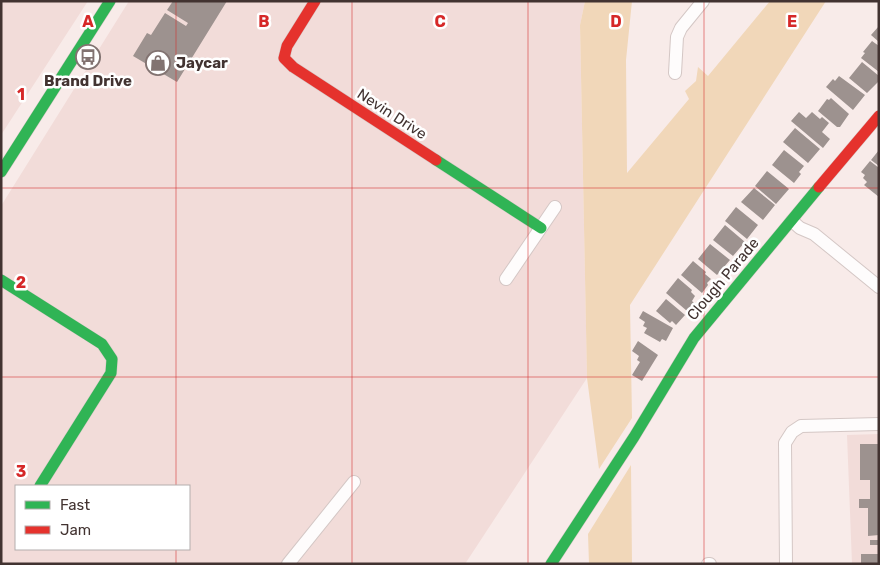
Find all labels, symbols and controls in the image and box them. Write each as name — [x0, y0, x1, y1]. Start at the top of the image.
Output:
text: A — [82, 12, 94, 31]
text: B — [258, 12, 270, 31]
text: C — [434, 12, 446, 31]
text: D — [610, 12, 622, 31]
text: E — [787, 12, 797, 31]
bus stop icon: Brand Drive — [75, 44, 101, 70]
shop icon: Jaycar — [145, 50, 171, 76]
place label: Jaycar — [176, 54, 228, 72]
place label: Brand Drive — [44, 72, 132, 90]
text: 1 — [17, 85, 25, 104]
street label: Nevin Drive — [354, 85, 430, 143]
street label: Clough Parade — [683, 234, 763, 324]
text: 2 — [16, 273, 26, 292]
text: 3 — [16, 462, 26, 481]
legend — [15, 485, 190, 550]
text: Fast — [60, 496, 90, 514]
text: Jam — [60, 521, 91, 539]

